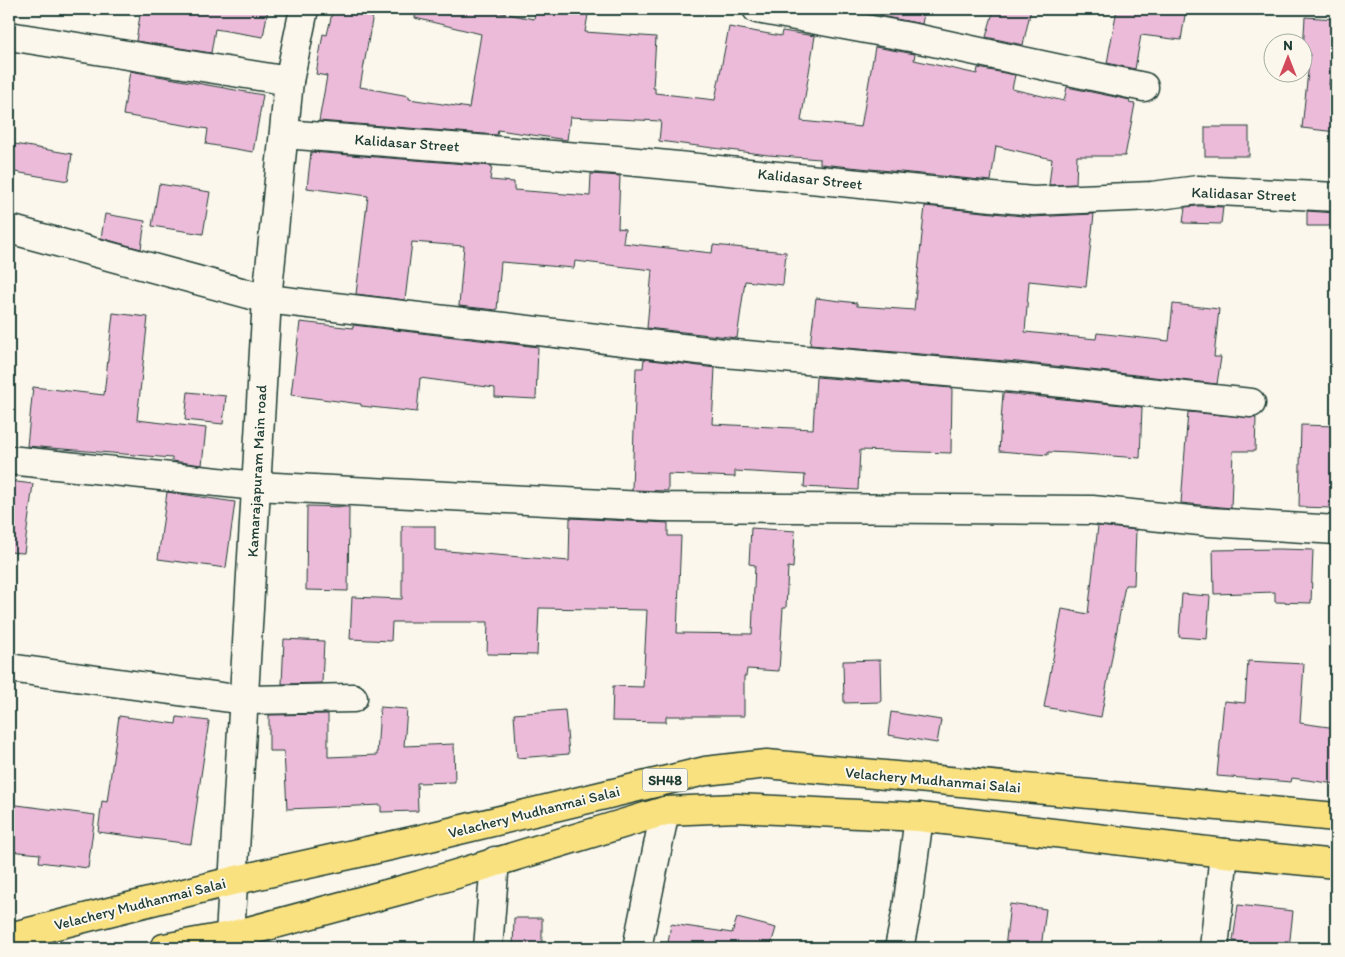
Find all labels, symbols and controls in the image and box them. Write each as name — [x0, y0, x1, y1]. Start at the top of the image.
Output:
north arrow — [1262, 32, 1312, 82]
text: N — [1283, 37, 1293, 54]
street label: Kalidasar Street — [354, 130, 460, 156]
street label: Kalidasar Street — [757, 165, 864, 193]
street label: Kalidasar Street — [1191, 183, 1297, 205]
street label: Kamarajapuram Main road — [243, 384, 271, 558]
street label: Velachery Mudhanmai Salai — [844, 763, 1022, 797]
road number: SH48 — [642, 768, 688, 792]
street label: Velachery Mudhanmai Salai — [446, 782, 622, 842]
street label: Velachery Mudhanmai Salai — [52, 874, 228, 934]

